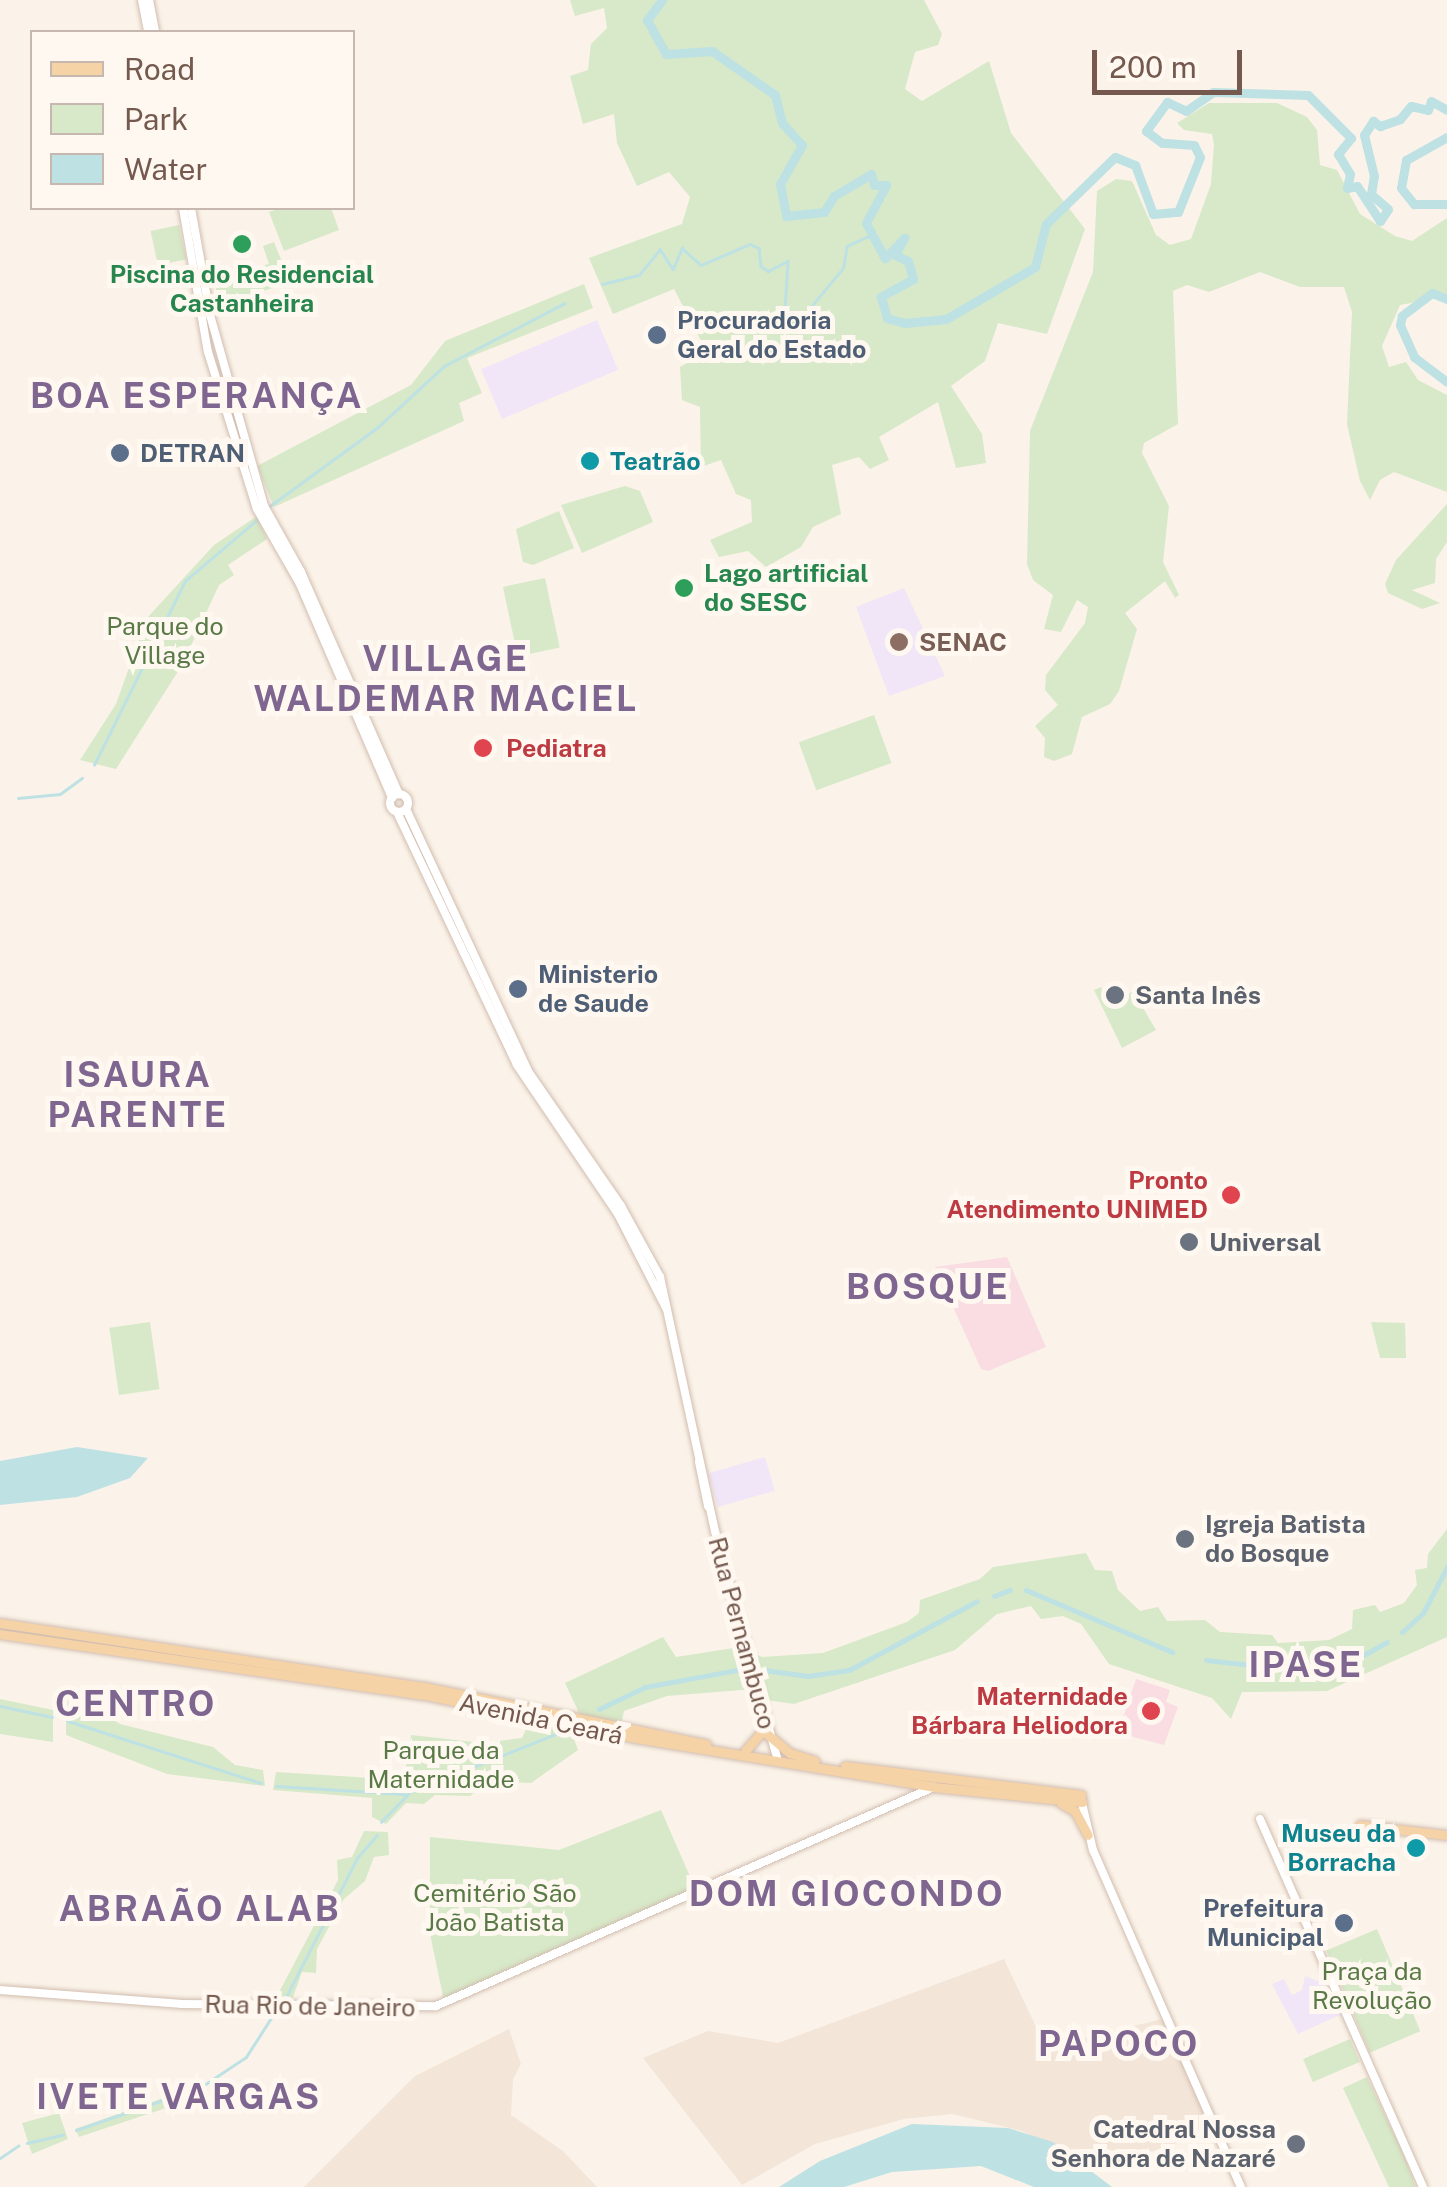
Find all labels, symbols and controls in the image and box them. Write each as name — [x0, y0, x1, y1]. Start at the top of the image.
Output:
legend — [30, 30, 355, 210]
scale bar — [1097, 30, 1247, 92]
text: 200 m — [1109, 49, 1197, 85]
text: Road — [124, 51, 195, 87]
text: Park — [124, 101, 188, 137]
text: Water — [124, 151, 207, 187]
marker: Piscina do Residencial Castanheira — [231, 233, 253, 255]
place label: Piscina do Residencial Castanheira — [110, 260, 374, 319]
place label: Procuradoria Geral do Estado — [677, 306, 867, 365]
marker: Procuradoria Geral do Estado — [646, 324, 668, 346]
district label: BOA ESPERANÇA — [30, 375, 364, 417]
place label: DETRAN — [140, 438, 245, 468]
marker: DETRAN — [109, 442, 131, 464]
place label: Teatrão — [610, 446, 701, 476]
marker: Teatrão — [579, 450, 601, 472]
place label: Lago artificial do SESC — [704, 559, 869, 618]
marker: Lago artificial do SESC — [673, 577, 695, 599]
park label: Parque do Village — [106, 612, 224, 671]
place label: SENAC — [919, 627, 1007, 657]
marker: SENAC — [888, 631, 910, 653]
district label: VILLAGE WALDEMAR MACIEL — [253, 638, 639, 720]
place label: Pediatra — [506, 733, 607, 763]
marker: Pediatra — [470, 735, 496, 761]
place label: Ministerio de Saude — [538, 960, 658, 1019]
marker: Ministerio de Saude — [507, 978, 529, 1000]
place label: Santa Inês — [1135, 980, 1261, 1010]
marker: Santa Inês — [1104, 984, 1126, 1006]
district label: ISAURA PARENTE — [47, 1054, 229, 1136]
place label: Pronto Atendimento UNIMED — [946, 1166, 1208, 1225]
marker: Pronto Atendimento UNIMED — [1218, 1182, 1244, 1208]
place label: Universal — [1209, 1227, 1322, 1257]
marker: Universal — [1178, 1231, 1200, 1253]
district label: BOSQUE — [846, 1266, 1010, 1308]
place label: Igreja Batista do Bosque — [1205, 1510, 1366, 1569]
marker: Igreja Batista do Bosque — [1174, 1528, 1196, 1550]
street label: Rua Pernambuco — [702, 1534, 782, 1732]
district label: IPASE — [1249, 1644, 1363, 1686]
place label: Maternidade Bárbara Heliodora — [911, 1682, 1128, 1741]
district label: CENTRO — [55, 1683, 217, 1725]
street label: Avenida Ceará — [457, 1687, 625, 1751]
marker: Maternidade Bárbara Heliodora — [1138, 1698, 1164, 1724]
park label: Parque da Maternidade — [367, 1736, 515, 1795]
place label: Museu da Borracha — [1281, 1819, 1396, 1878]
marker: Museu da Borracha — [1405, 1837, 1427, 1859]
district label: DOM GIOCONDO — [689, 1873, 1005, 1915]
park label: Cemitério São João Batista — [413, 1879, 577, 1938]
district label: ABRAÃO ALAB — [59, 1888, 341, 1930]
place label: Prefeitura Municipal — [1203, 1894, 1324, 1953]
marker: Prefeitura Municipal — [1333, 1912, 1355, 1934]
park label: Praça da Revolução — [1312, 1957, 1432, 2016]
street label: Rua Rio de Janeiro — [204, 1989, 416, 2023]
district label: PAPOCO — [1038, 2023, 1200, 2065]
district label: IVETE VARGAS — [36, 2076, 322, 2118]
place label: Catedral Nossa Senhora de Nazaré — [1050, 2115, 1276, 2174]
marker: Catedral Nossa Senhora de Nazaré — [1285, 2133, 1307, 2155]

